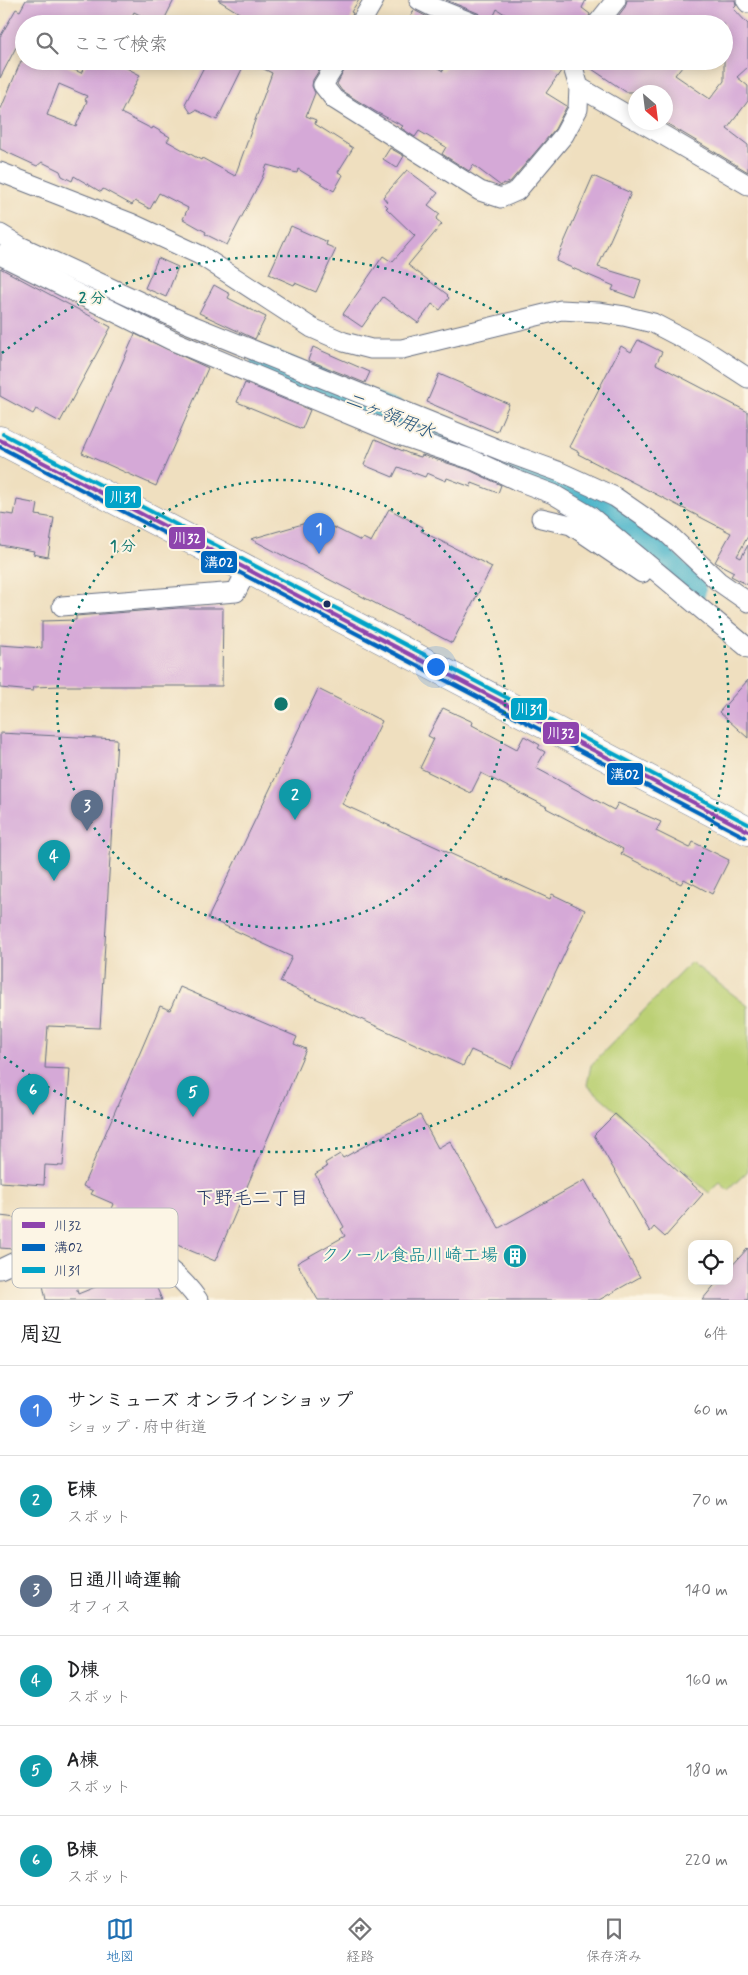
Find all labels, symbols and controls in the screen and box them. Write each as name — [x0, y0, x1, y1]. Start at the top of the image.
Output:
search box — [15, 15, 733, 70]
icon: search — [33, 29, 61, 57]
text: ここで検索 — [73, 32, 168, 57]
north arrow — [628, 85, 673, 130]
text: 2 分 — [79, 289, 105, 309]
water label: 二ヶ領用水 — [341, 387, 439, 445]
line badge: 川31 — [104, 485, 142, 509]
text: 川31 — [110, 489, 136, 507]
pin: 1 — [303, 513, 335, 554]
line badge: 川32 — [168, 526, 206, 550]
text: 川32 — [173, 530, 201, 548]
text: 1 分 — [110, 537, 136, 557]
line badge: 溝02 — [200, 550, 238, 574]
text: 溝02 — [204, 554, 234, 572]
unlabelled marker — [322, 599, 332, 609]
your location — [423, 654, 449, 680]
centre of rings — [272, 695, 290, 713]
line badge: 川31 — [510, 697, 548, 721]
text: 川31 — [516, 701, 542, 719]
line badge: 川32 — [542, 721, 580, 745]
text: 川32 — [547, 725, 575, 743]
line badge: 溝02 — [606, 762, 644, 786]
text: 溝02 — [610, 766, 640, 784]
pin: 2 — [279, 779, 311, 820]
pin: 3 — [71, 790, 103, 831]
pin: 4 — [38, 840, 70, 881]
pin: 6 — [17, 1074, 49, 1115]
pin: 5 — [177, 1076, 209, 1117]
district label: 下野毛二丁目 — [195, 1186, 309, 1211]
legend — [12, 1208, 178, 1288]
text: 川32 — [54, 1217, 82, 1235]
text: 溝02 — [54, 1239, 83, 1257]
map controls — [688, 1240, 733, 1285]
button: locate — [688, 1240, 733, 1285]
building icon: クノール食品川崎工場 — [502, 1243, 528, 1269]
place label: クノール食品川崎工場 — [321, 1244, 498, 1268]
text: 川31 — [54, 1262, 80, 1280]
text: 周辺 — [20, 1321, 62, 1349]
text: 6件 — [704, 1324, 728, 1345]
text: サンミューズ オンラインショップ — [67, 1388, 353, 1413]
text: 1 — [32, 1400, 40, 1421]
text: 60 m — [694, 1400, 728, 1421]
text: ショップ · 府中街道 — [67, 1417, 207, 1438]
text: E棟 — [67, 1478, 97, 1503]
text: 2 — [32, 1490, 40, 1511]
text: 70 m — [692, 1490, 728, 1511]
text: スポット — [67, 1507, 131, 1528]
text: 日通川崎運輸 — [67, 1568, 181, 1593]
text: 3 — [32, 1580, 40, 1601]
text: 140 m — [684, 1580, 728, 1601]
text: オフィス — [67, 1597, 131, 1618]
text: D棟 — [67, 1658, 99, 1683]
text: 4 — [31, 1670, 41, 1691]
text: 160 m — [685, 1670, 728, 1691]
text: スポット — [67, 1687, 131, 1708]
text: A棟 — [67, 1748, 98, 1773]
text: 5 — [31, 1760, 41, 1781]
text: 180 m — [685, 1760, 728, 1781]
text: スポット — [67, 1777, 131, 1798]
text: B棟 — [67, 1838, 98, 1863]
text: 6 — [32, 1850, 40, 1871]
text: 220 m — [685, 1850, 728, 1871]
text: スポット — [67, 1867, 131, 1888]
tab: 地図 — [106, 1915, 134, 1966]
tab: 経路 — [346, 1915, 374, 1966]
tab: 保存済み — [586, 1915, 642, 1966]

